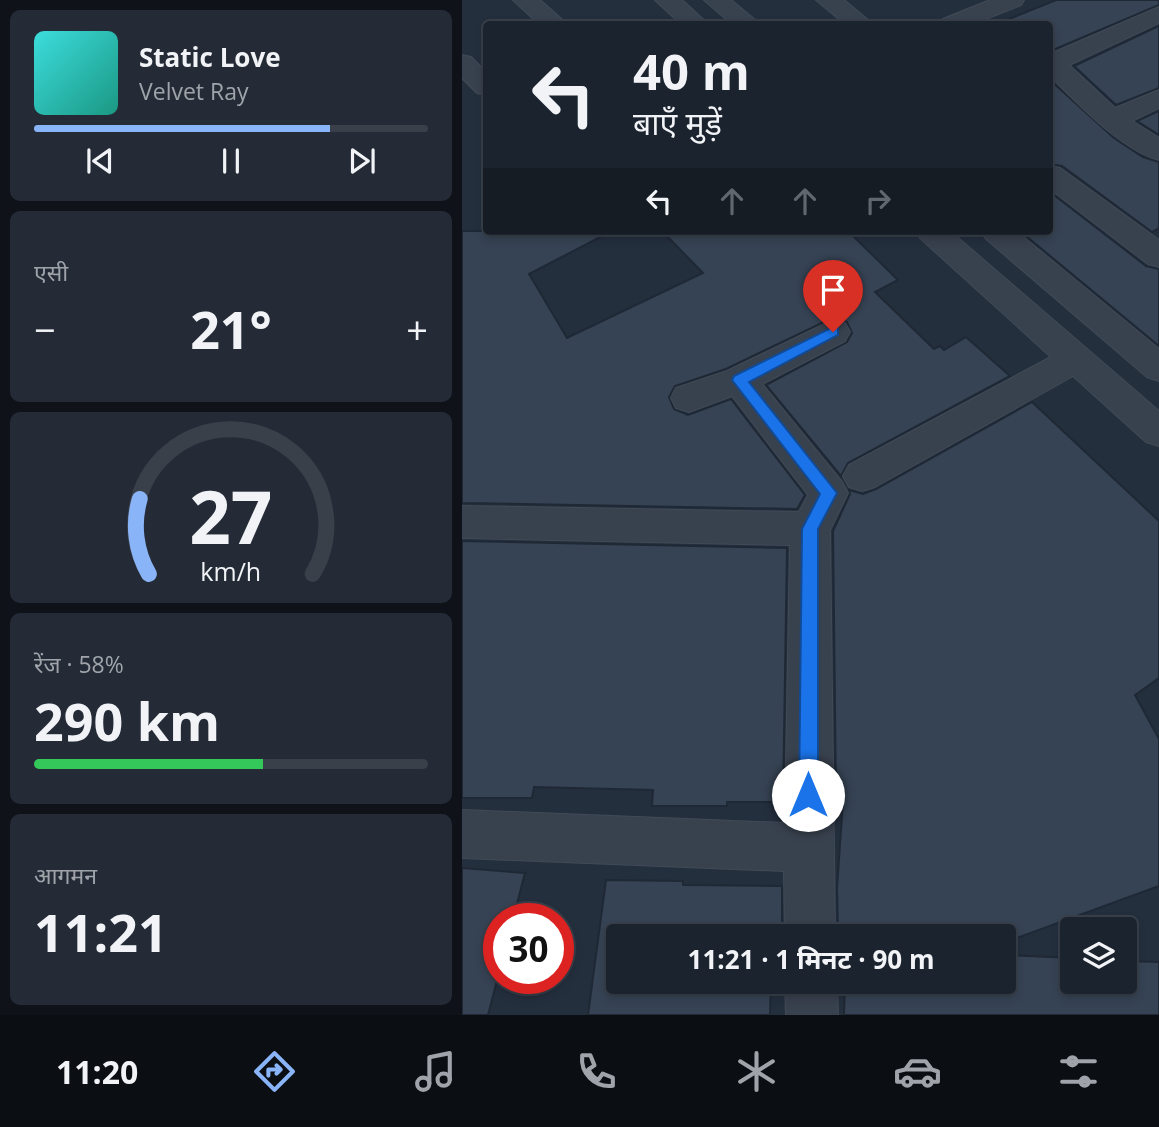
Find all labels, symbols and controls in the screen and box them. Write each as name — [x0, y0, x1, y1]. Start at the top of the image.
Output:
text: 40 m — [633, 38, 750, 104]
text: Static Love — [139, 39, 281, 75]
icon: left — [518, 49, 609, 140]
text: Velvet Ray — [139, 75, 249, 107]
text: बाएँ मुड़ें — [633, 101, 722, 144]
icon: previous — [81, 142, 119, 180]
icon: pause — [212, 142, 250, 180]
icon: next — [343, 142, 381, 180]
icon: left — [640, 182, 678, 220]
icon: ahead — [713, 182, 751, 220]
icon: ahead — [786, 182, 824, 220]
icon: right — [859, 182, 897, 220]
text: एसी — [34, 256, 68, 288]
pin — [803, 260, 863, 332]
icon: arrive — [814, 271, 852, 309]
text: 21° — [190, 293, 272, 364]
text: − — [34, 303, 56, 355]
text: + — [406, 303, 428, 355]
text: 27 — [189, 466, 273, 565]
text: km/h — [201, 553, 261, 587]
text: रेंज · 58% — [34, 648, 124, 680]
text: 290 km — [34, 685, 220, 756]
position arrow — [771, 758, 845, 832]
text: आगमन — [34, 859, 97, 891]
text: 11:21 — [34, 896, 168, 967]
speed limit sign: 30 — [483, 903, 574, 994]
map controls — [1060, 917, 1137, 994]
button: layers — [1060, 917, 1137, 994]
text: 11:21 · 1 मिनट · 90 m — [688, 941, 934, 977]
icon: directions — [250, 1047, 299, 1096]
icon: music — [411, 1047, 460, 1096]
icon: phone — [572, 1047, 621, 1096]
icon: climate — [732, 1047, 781, 1096]
icon: car — [893, 1047, 942, 1096]
icon: filters — [1054, 1047, 1103, 1096]
text: 11:20 — [56, 1050, 138, 1093]

